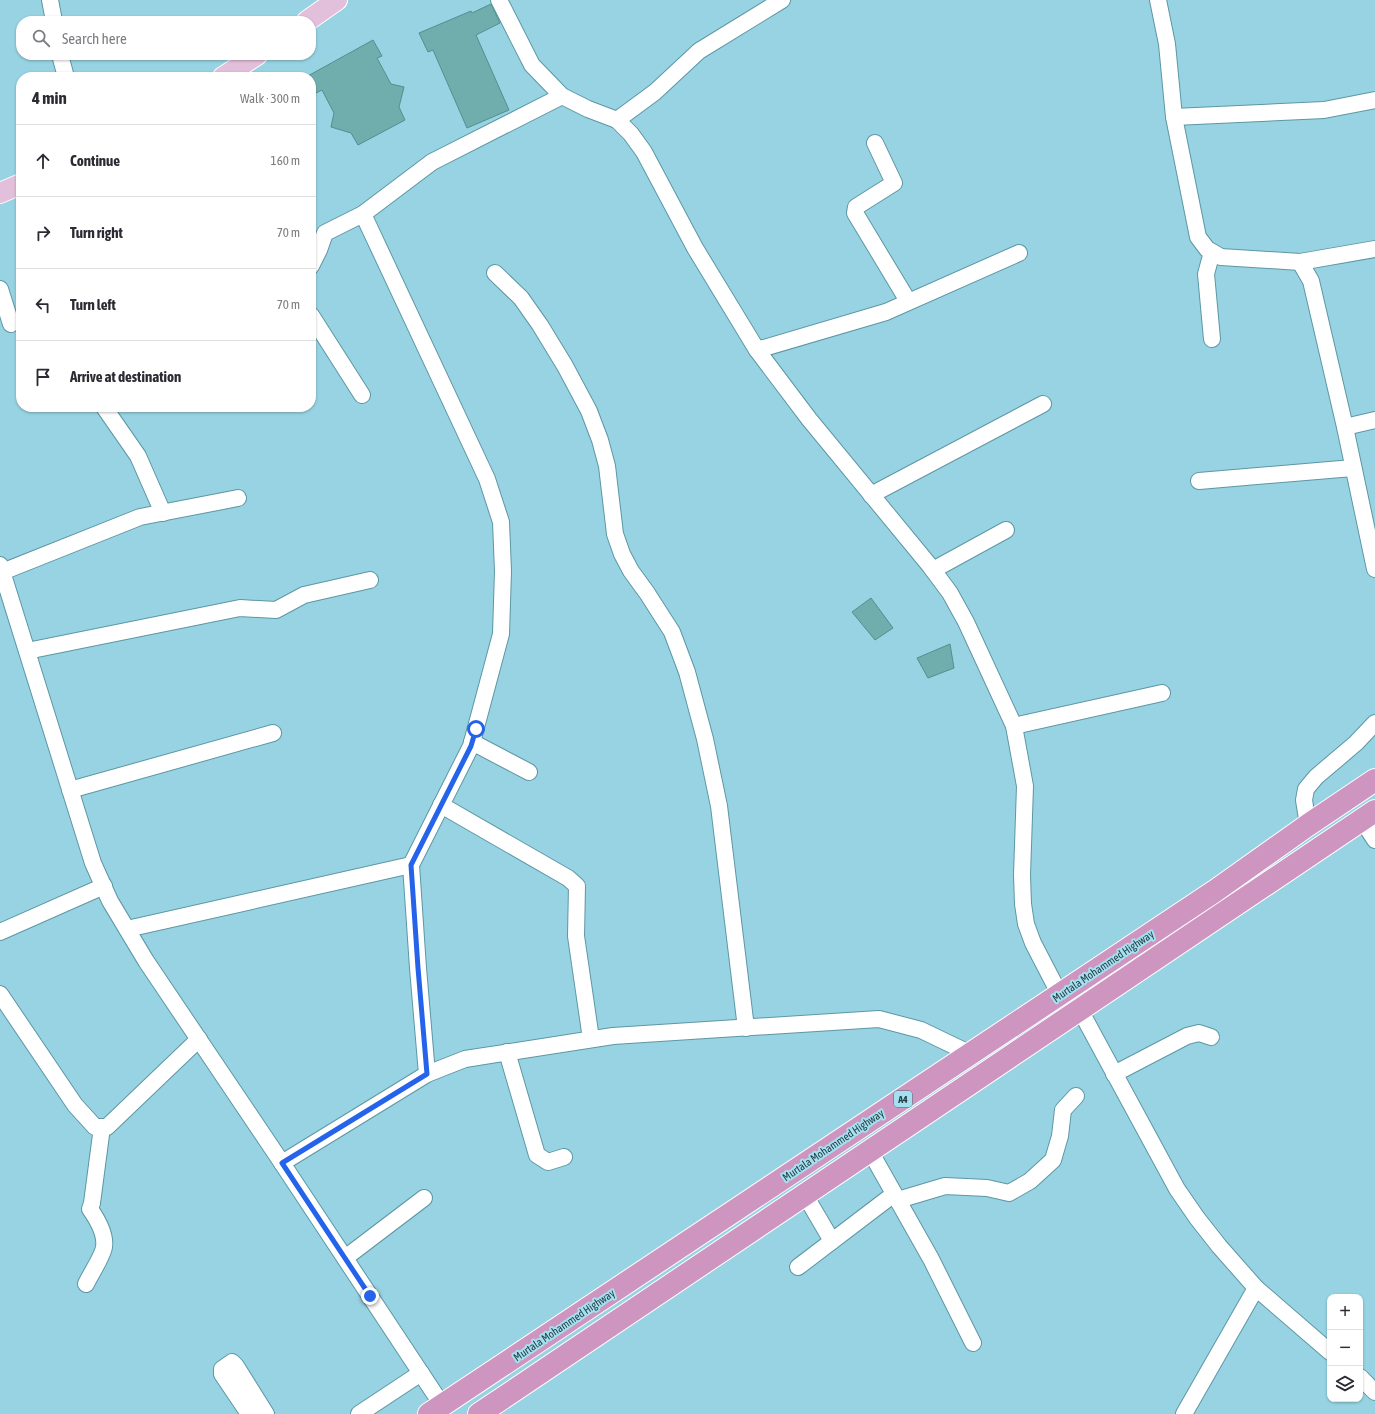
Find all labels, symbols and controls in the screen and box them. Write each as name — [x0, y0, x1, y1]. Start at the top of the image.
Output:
search box — [16, 16, 316, 60]
icon: search — [30, 27, 52, 49]
text: Search here — [62, 30, 127, 47]
text: 4 min — [32, 88, 67, 108]
text: Walk · 300 m — [240, 91, 300, 106]
icon: ahead — [32, 150, 54, 172]
text: Continue — [70, 152, 120, 169]
text: 160 m — [271, 153, 300, 168]
icon: right — [32, 222, 54, 244]
text: Turn right — [70, 224, 123, 241]
text: 70 m — [277, 225, 300, 240]
icon: left — [32, 294, 54, 316]
text: Turn left — [70, 296, 116, 313]
text: 70 m — [277, 297, 300, 312]
icon: arrive — [32, 366, 54, 388]
text: Arrive at destination — [70, 368, 181, 385]
route start — [467, 720, 485, 738]
street label: Murtala Mohammed Highway — [1050, 927, 1156, 1004]
road number: A4 — [894, 1091, 912, 1107]
street label: Murtala Mohammed Highway — [780, 1106, 886, 1183]
street label: Murtala Mohammed Highway — [511, 1286, 617, 1363]
route end — [361, 1287, 379, 1305]
map controls — [1327, 1294, 1363, 1402]
button: + — [1327, 1294, 1363, 1330]
button: − — [1327, 1330, 1363, 1366]
button: layers — [1327, 1366, 1363, 1402]

